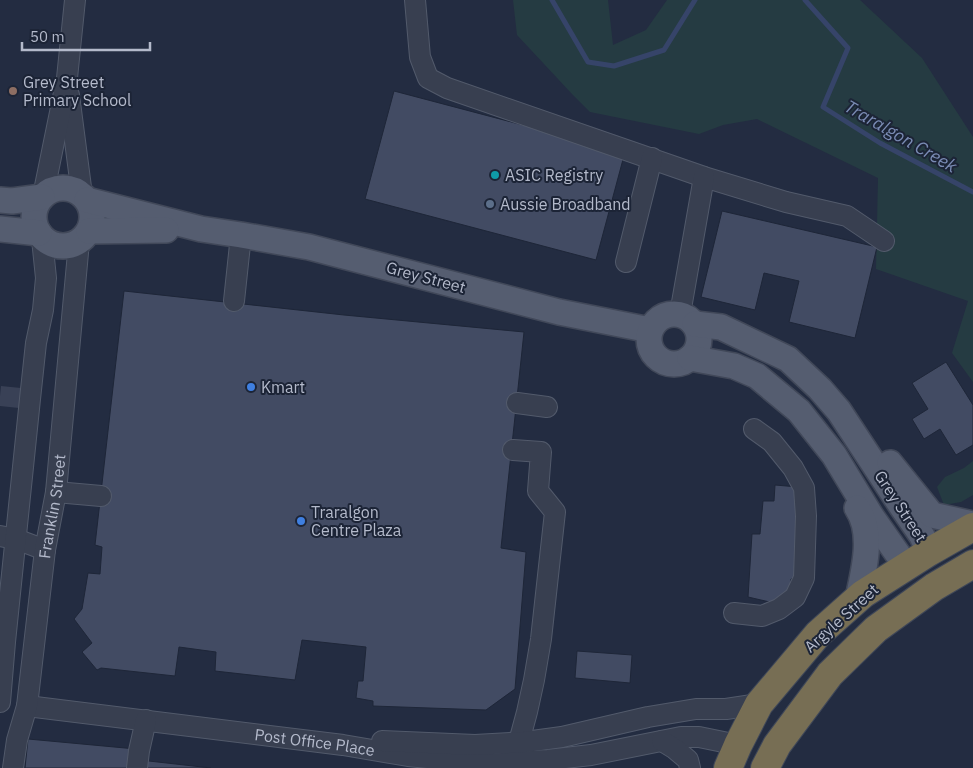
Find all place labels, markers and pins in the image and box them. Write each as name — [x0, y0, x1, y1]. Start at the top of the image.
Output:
place label: Grey Street Primary School — [23, 72, 131, 110]
marker: Grey Street Primary School — [7, 85, 19, 97]
place label: ASIC Registry — [505, 165, 603, 185]
marker: ASIC Registry — [489, 169, 501, 181]
place label: Aussie Broadband — [500, 194, 631, 214]
marker: Aussie Broadband — [484, 198, 496, 210]
place label: Kmart — [261, 377, 305, 397]
marker: Kmart — [245, 381, 257, 393]
place label: Traralgon Centre Plaza — [311, 502, 402, 540]
marker: Traralgon Centre Plaza — [295, 515, 307, 527]

